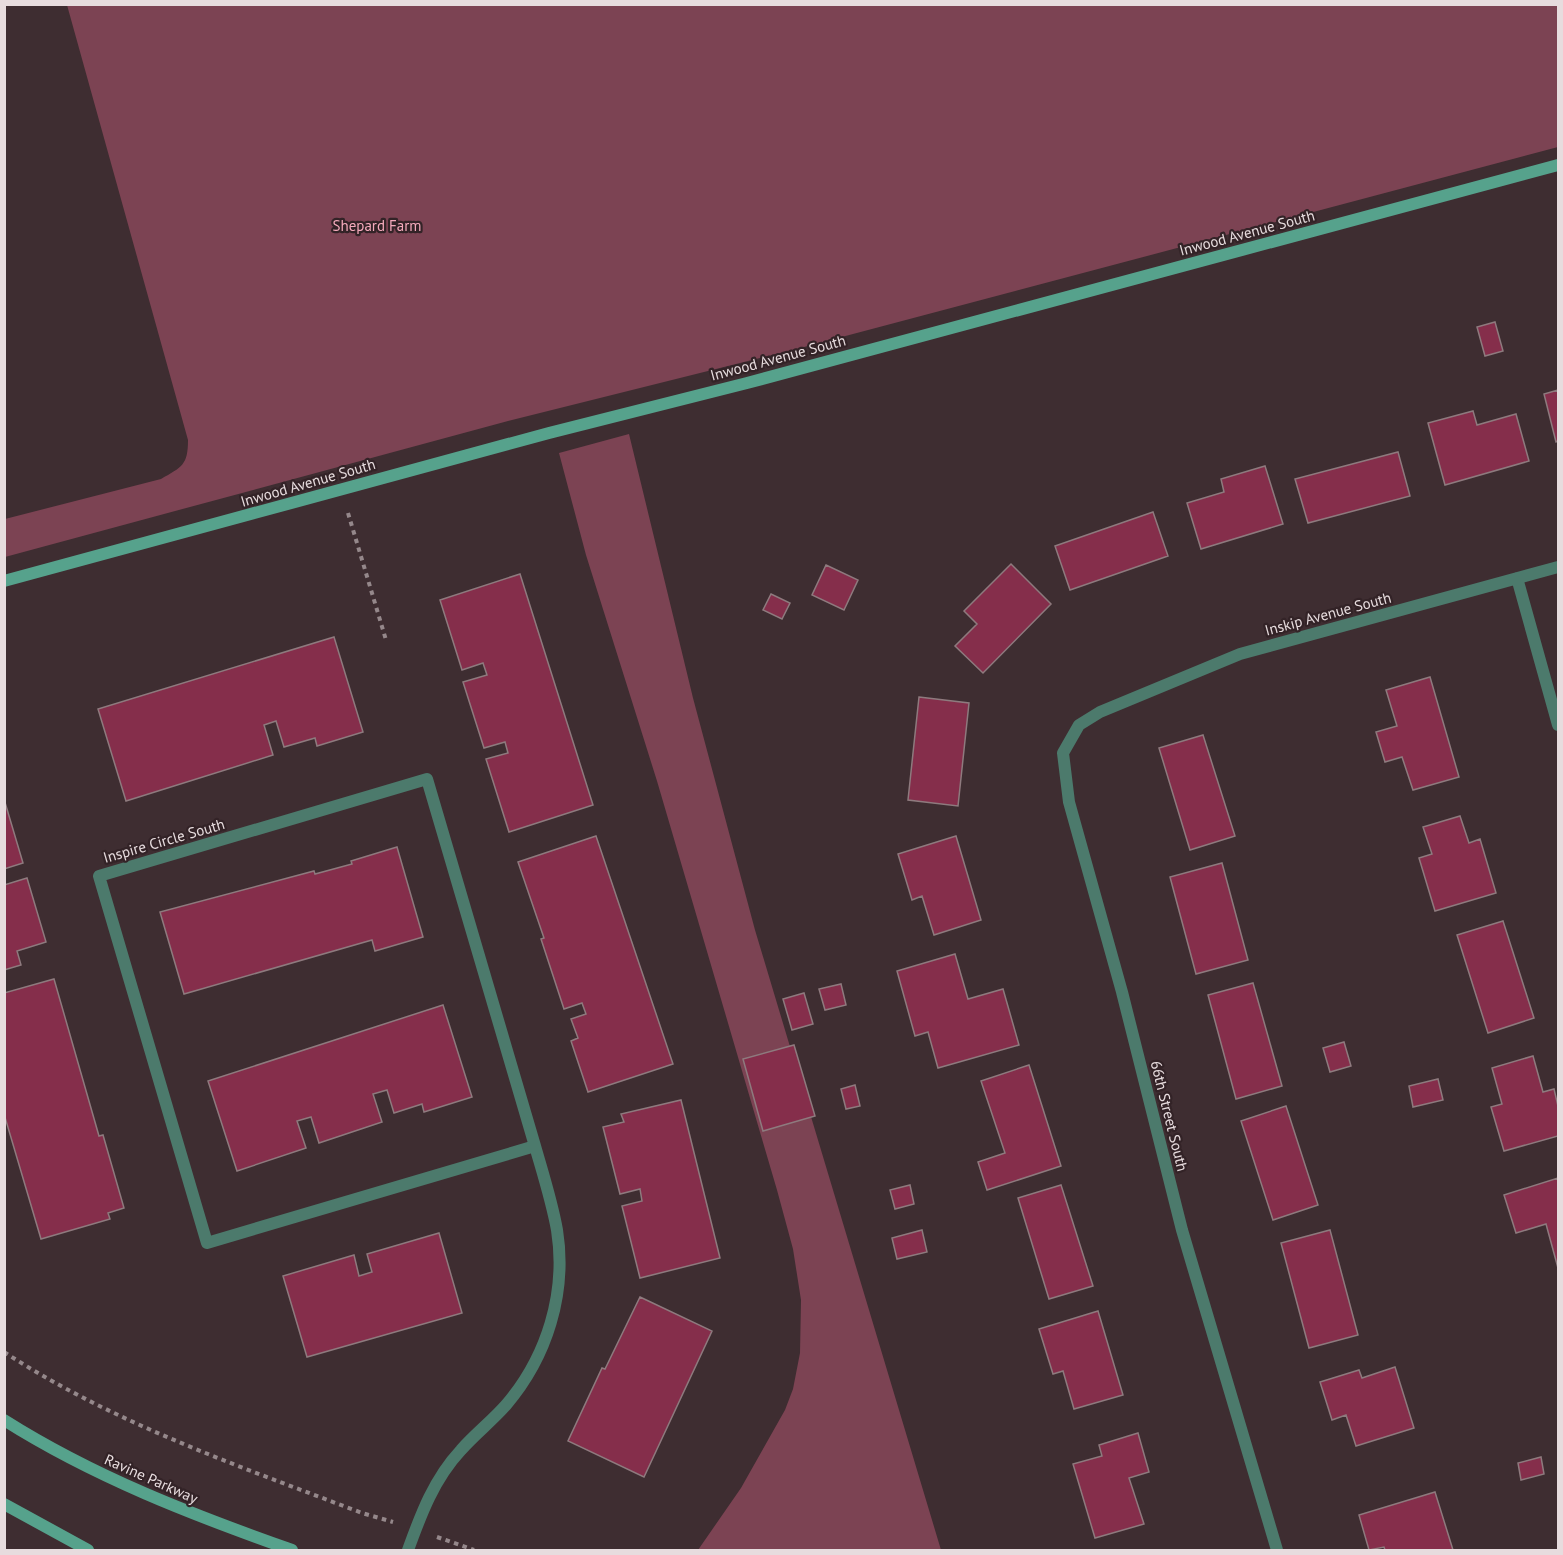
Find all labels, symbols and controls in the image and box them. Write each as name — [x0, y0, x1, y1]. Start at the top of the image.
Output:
street label: Inwood Avenue South — [1177, 205, 1317, 260]
park label: Shepard Farm — [333, 216, 422, 235]
street label: Inwood Avenue South — [708, 330, 848, 385]
street label: Inwood Avenue South — [238, 454, 377, 511]
street label: Inskip Avenue South — [1263, 588, 1393, 640]
street label: Inspire Circle South — [101, 814, 227, 867]
street label: 66th Street South — [1147, 1059, 1192, 1173]
street label: Ravine Parkway — [102, 1449, 201, 1508]

